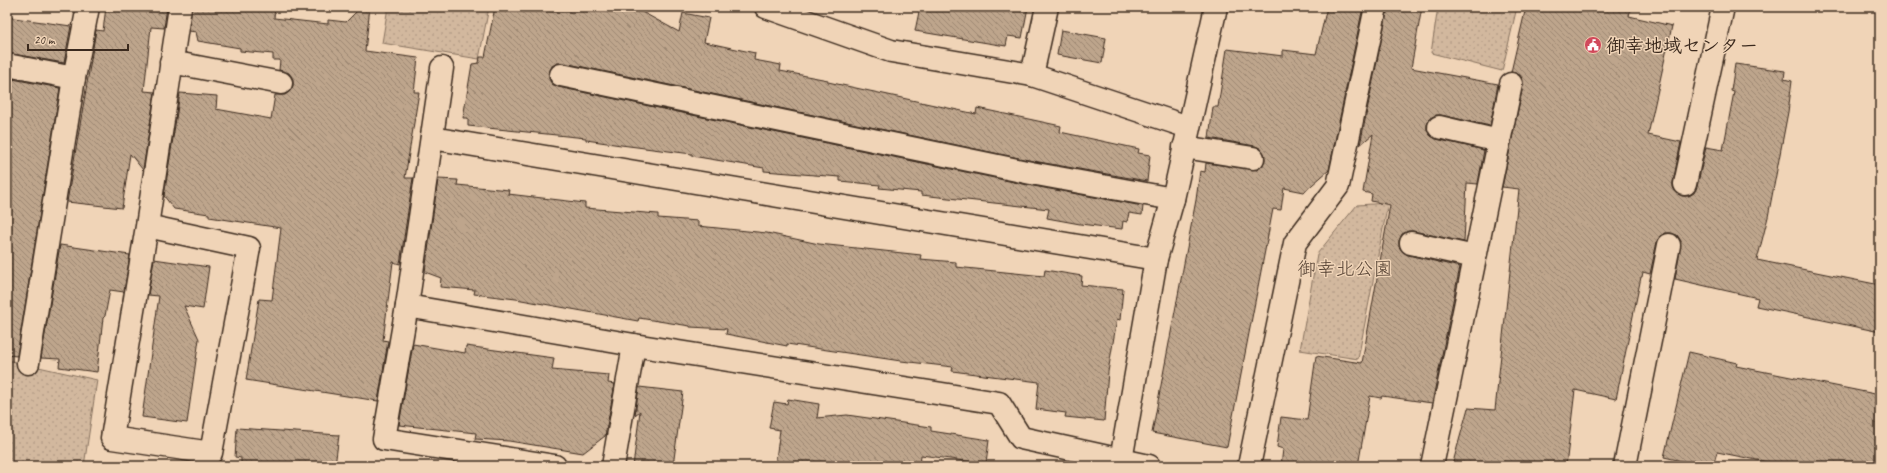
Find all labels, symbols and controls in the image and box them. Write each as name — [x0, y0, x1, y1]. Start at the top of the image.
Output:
scale bar — [28, 26, 128, 52]
text: 20 m — [34, 32, 56, 48]
place label: 御幸地域センター — [1606, 34, 1758, 58]
public building icon: 御幸地域センター — [1583, 35, 1603, 55]
park label: 御幸北公園 — [1297, 257, 1393, 281]

